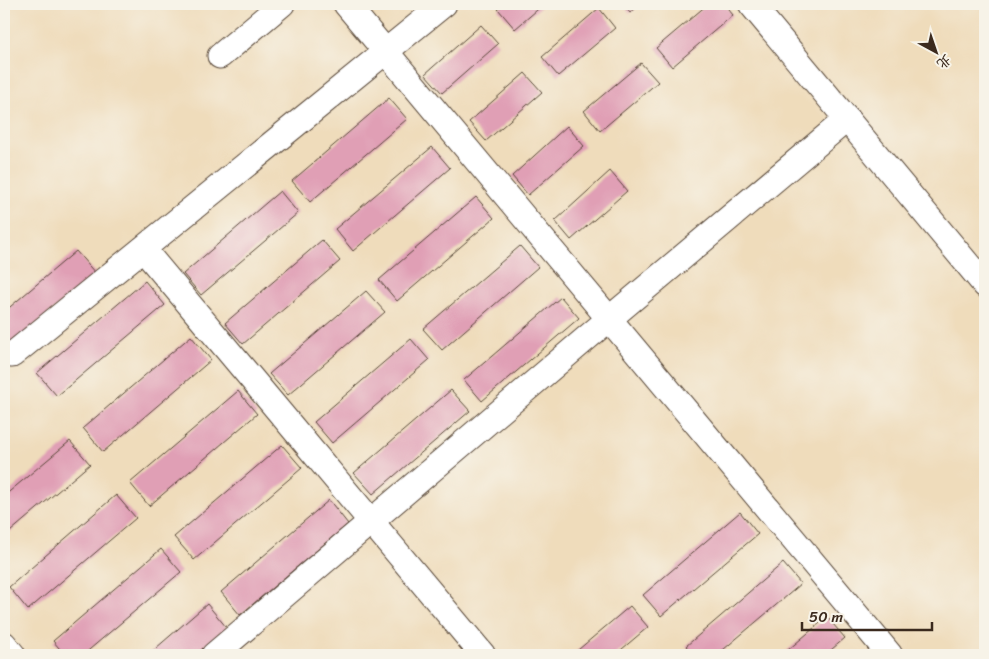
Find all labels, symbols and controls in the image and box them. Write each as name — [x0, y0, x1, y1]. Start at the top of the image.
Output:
north arrow — [912, 28, 962, 78]
text: 北 — [931, 48, 957, 76]
scale bar — [802, 599, 932, 631]
text: 50 m — [809, 604, 844, 630]

